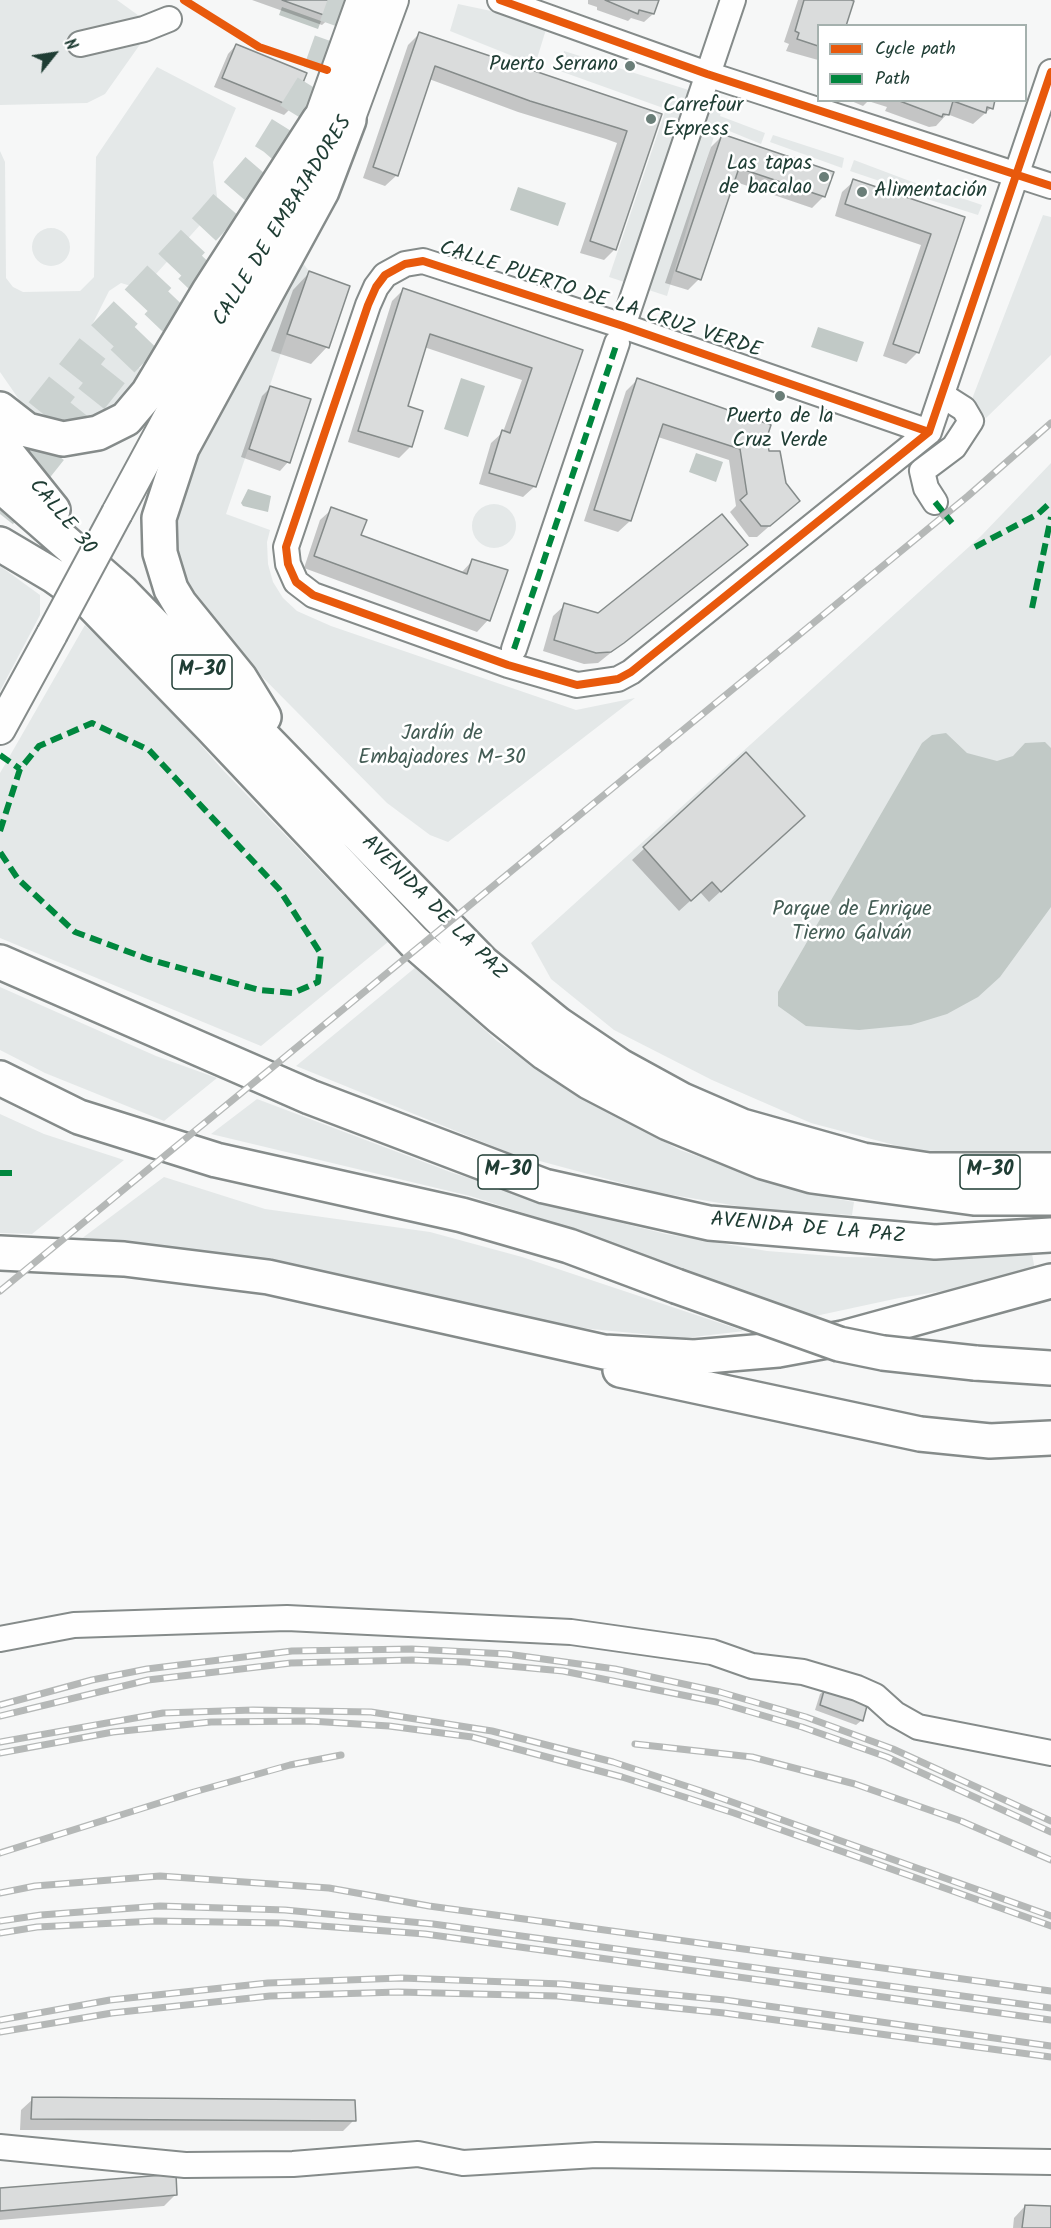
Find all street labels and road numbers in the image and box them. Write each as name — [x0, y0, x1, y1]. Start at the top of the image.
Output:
street label: CALLE DE EMBAJADORES — [209, 112, 359, 332]
street label: CALLE PUERTO DE LA CRUZ VERDE — [436, 237, 764, 365]
street label: CALLE 30 — [22, 475, 100, 561]
road number: M-30 — [172, 655, 232, 689]
street label: AVENIDA DE LA PAZ — [355, 831, 511, 987]
road number: M-30 — [478, 1155, 538, 1189]
road number: M-30 — [960, 1155, 1020, 1189]
street label: AVENIDA DE LA PAZ — [709, 1209, 907, 1251]

